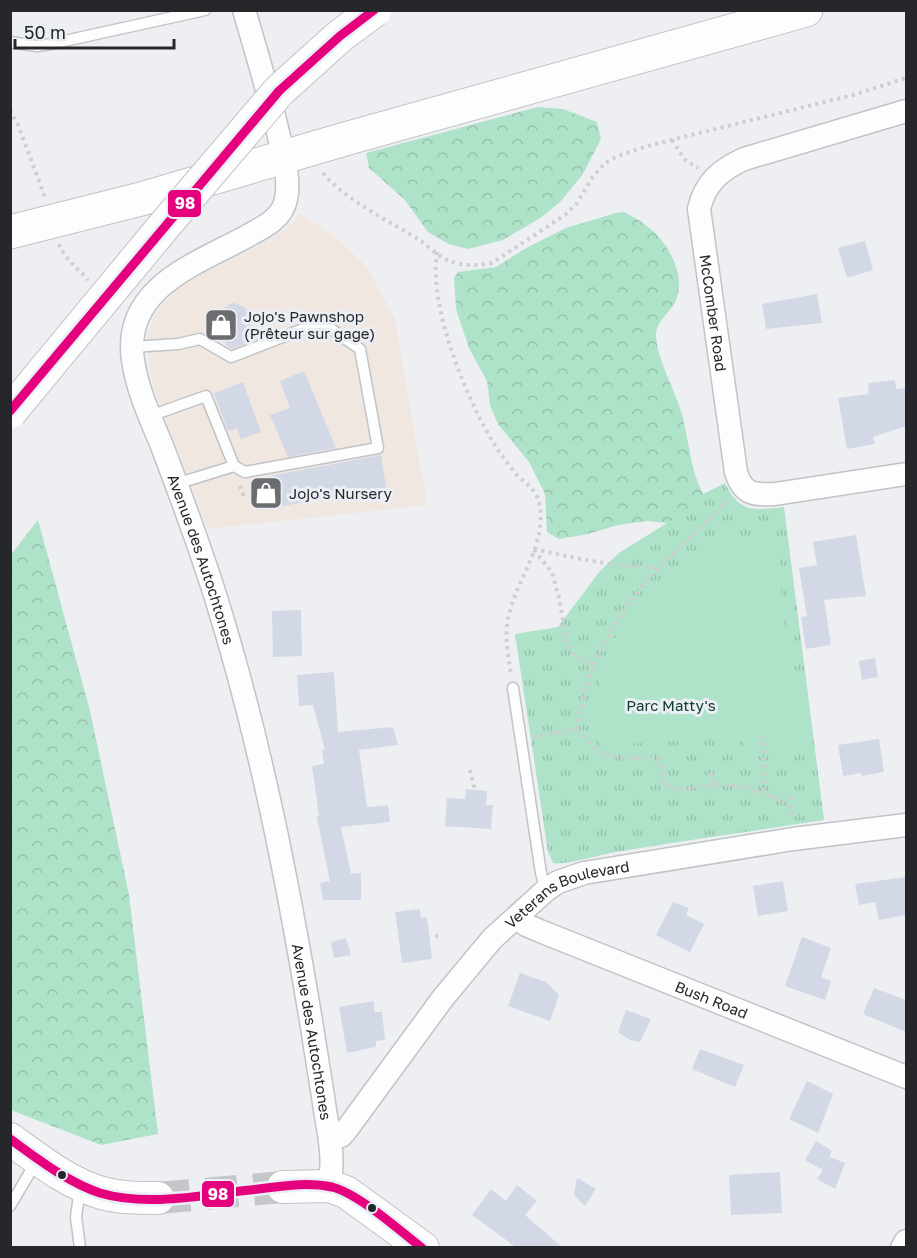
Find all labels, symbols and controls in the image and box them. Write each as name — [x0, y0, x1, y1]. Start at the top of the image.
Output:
scale bar — [15, 12, 174, 50]
text: 50 m — [24, 21, 66, 43]
line badge: 98 — [167, 189, 202, 218]
text: 98 — [175, 193, 195, 213]
street label: McComber Road — [696, 253, 731, 373]
shop icon: Jojo's Pawnshop (Prêteur sur gage) — [203, 307, 239, 343]
place label: Jojo's Pawnshop (Prêteur sur gage) — [244, 307, 375, 342]
street label: Avenue des Autochtones — [164, 472, 238, 647]
shop icon: Jojo's Nursery — [248, 475, 284, 511]
place label: Jojo's Nursery — [289, 484, 392, 502]
park label: Parc Matty's — [626, 696, 716, 714]
street label: Veterans Boulevard — [501, 857, 631, 932]
street label: Avenue des Autochtones — [289, 942, 336, 1121]
street label: Bush Road — [673, 977, 751, 1022]
unlabelled marker — [56, 1169, 68, 1181]
line badge: 98 — [201, 1180, 235, 1208]
text: 98 — [208, 1184, 228, 1204]
unlabelled marker — [366, 1202, 378, 1214]

